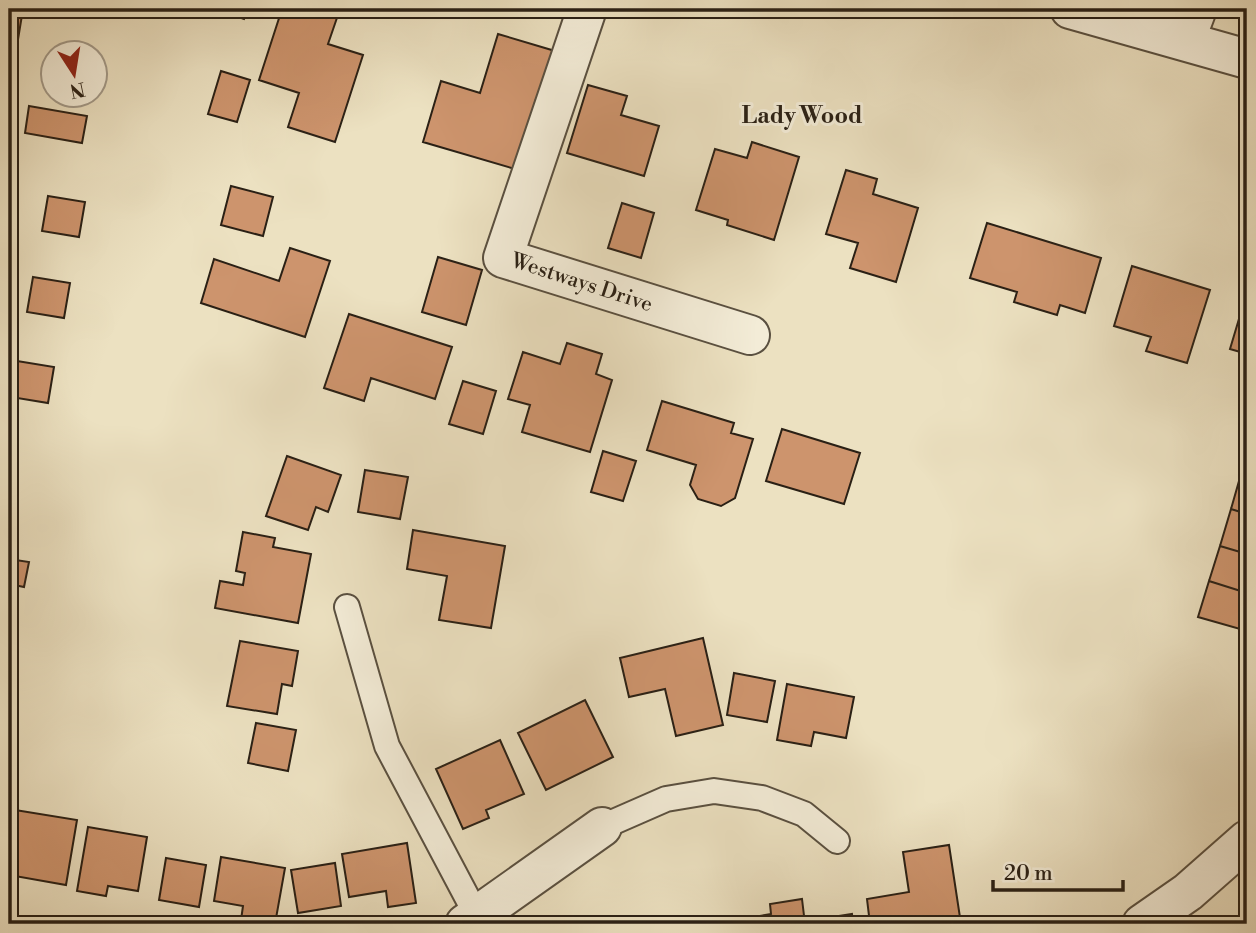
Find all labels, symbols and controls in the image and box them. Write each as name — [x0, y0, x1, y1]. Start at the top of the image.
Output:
north arrow — [38, 38, 108, 108]
text: N — [67, 76, 87, 103]
district label: Lady Wood — [742, 102, 863, 130]
street label: Westways Drive — [507, 248, 656, 318]
scale bar — [993, 849, 1123, 893]
text: 20 m — [1004, 861, 1053, 887]

